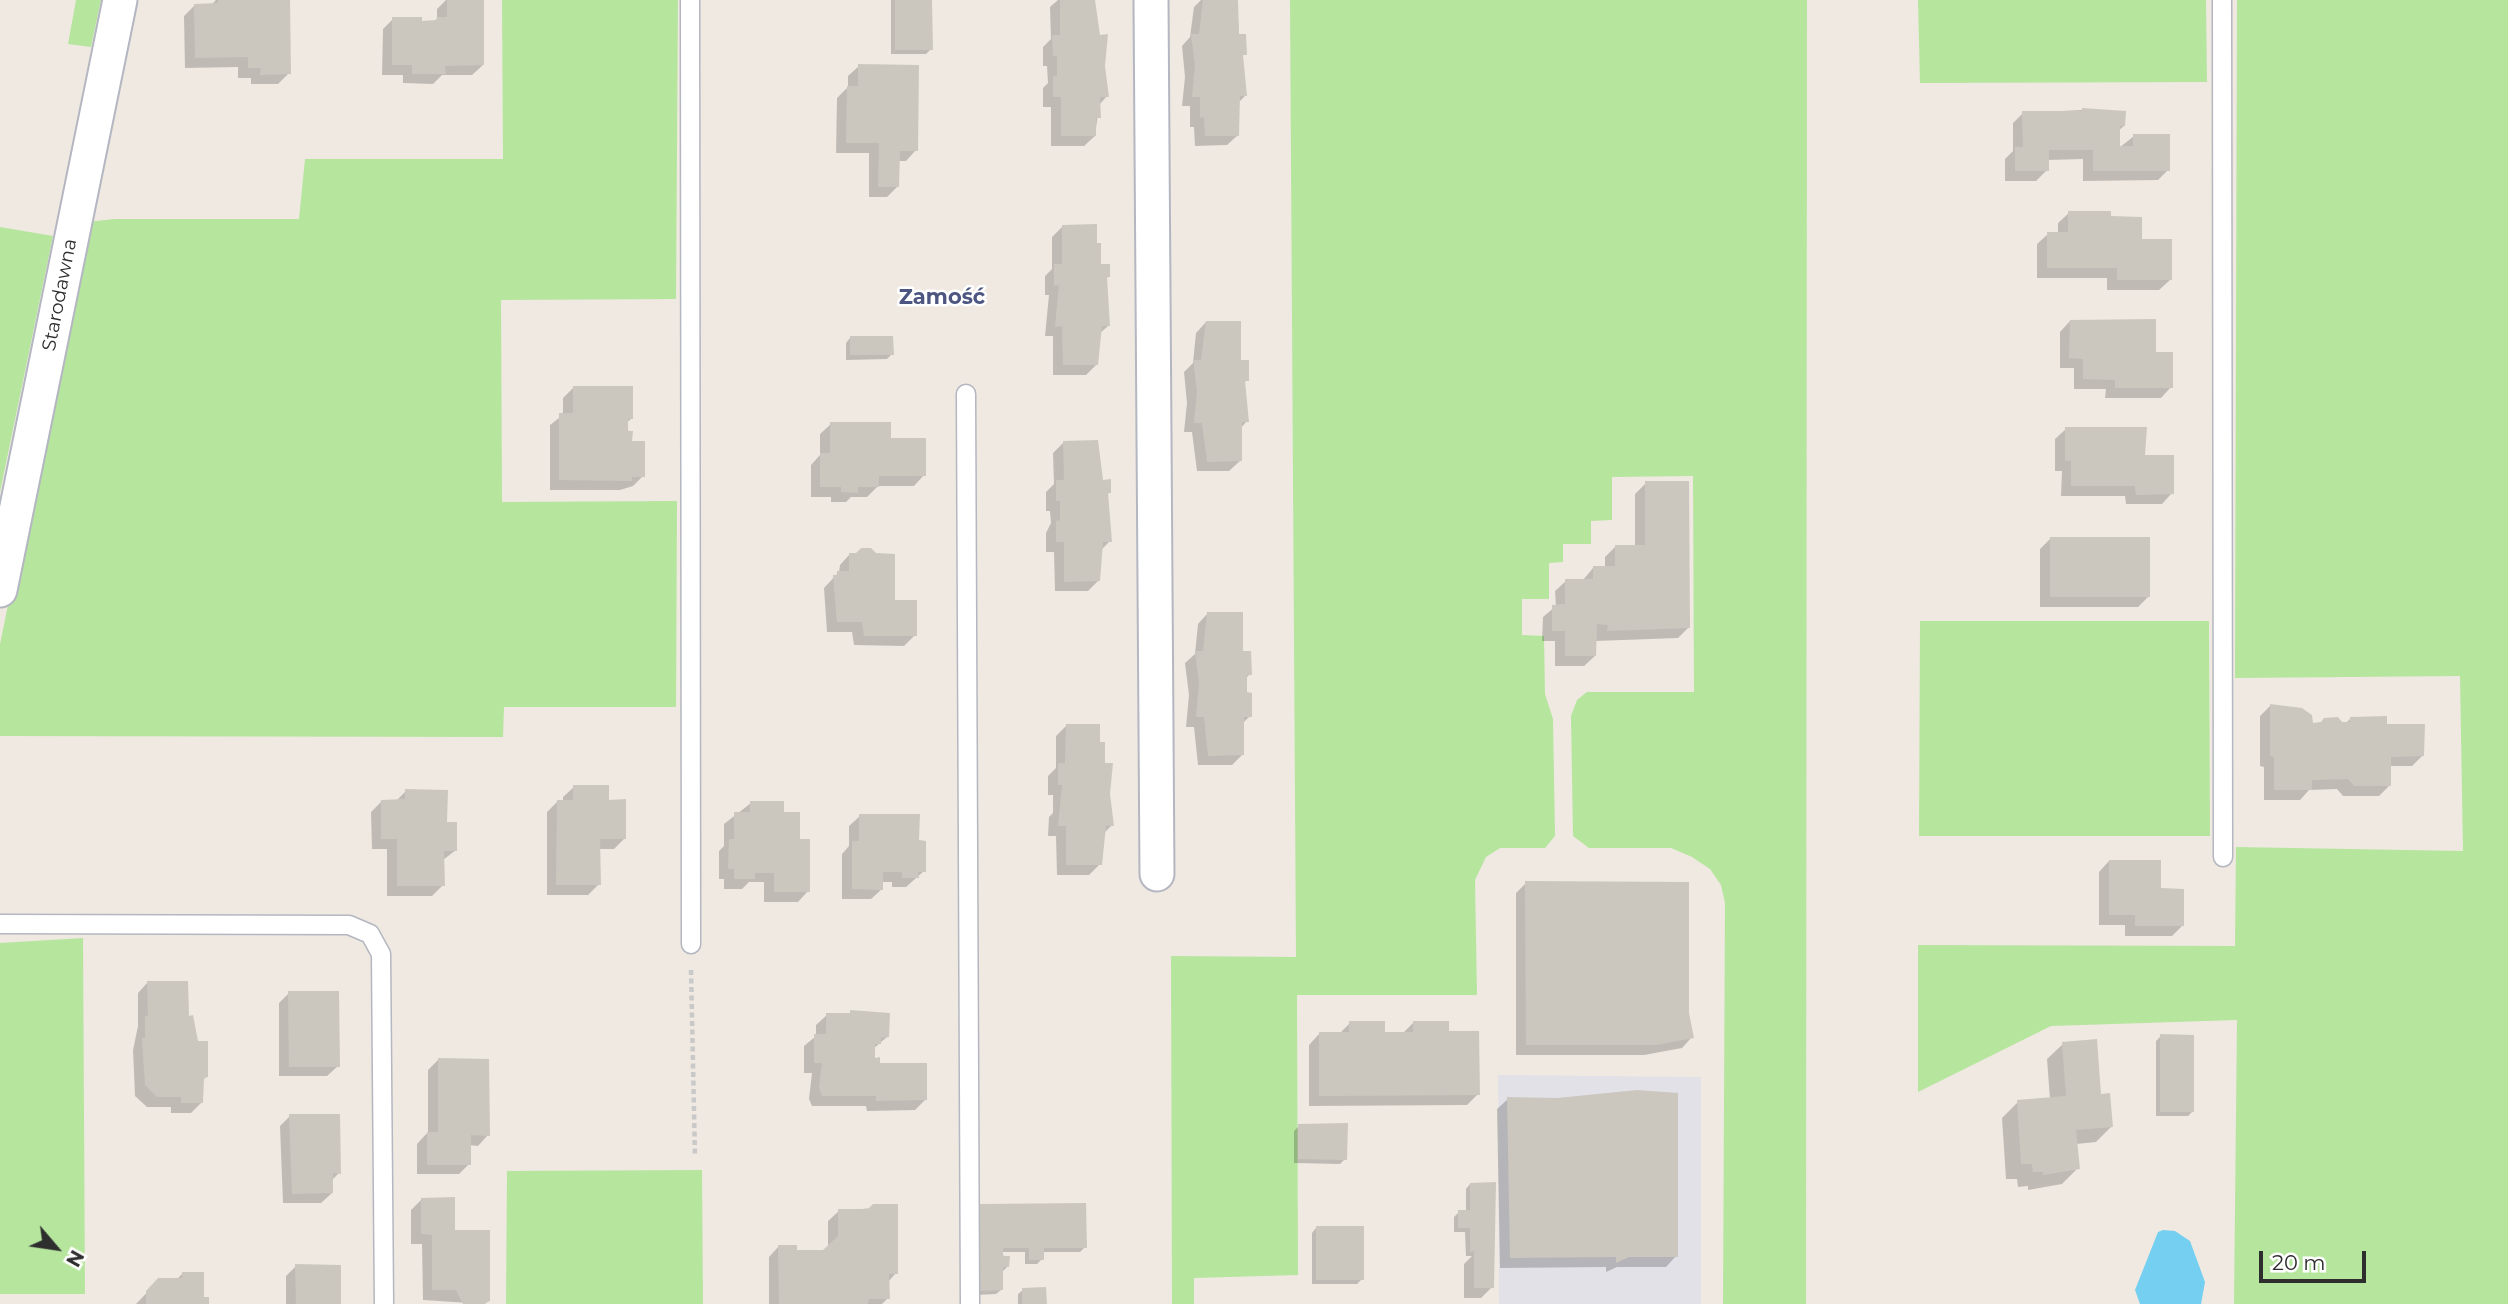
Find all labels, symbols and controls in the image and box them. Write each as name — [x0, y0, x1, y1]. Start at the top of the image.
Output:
street label: Starodawna — [38, 237, 82, 353]
district label: Zamość — [899, 285, 985, 311]
north arrow — [21, 1213, 91, 1283]
scale bar — [2263, 1238, 2370, 1282]
text: N — [61, 1246, 89, 1271]
text: 20 m — [2272, 1250, 2326, 1275]

